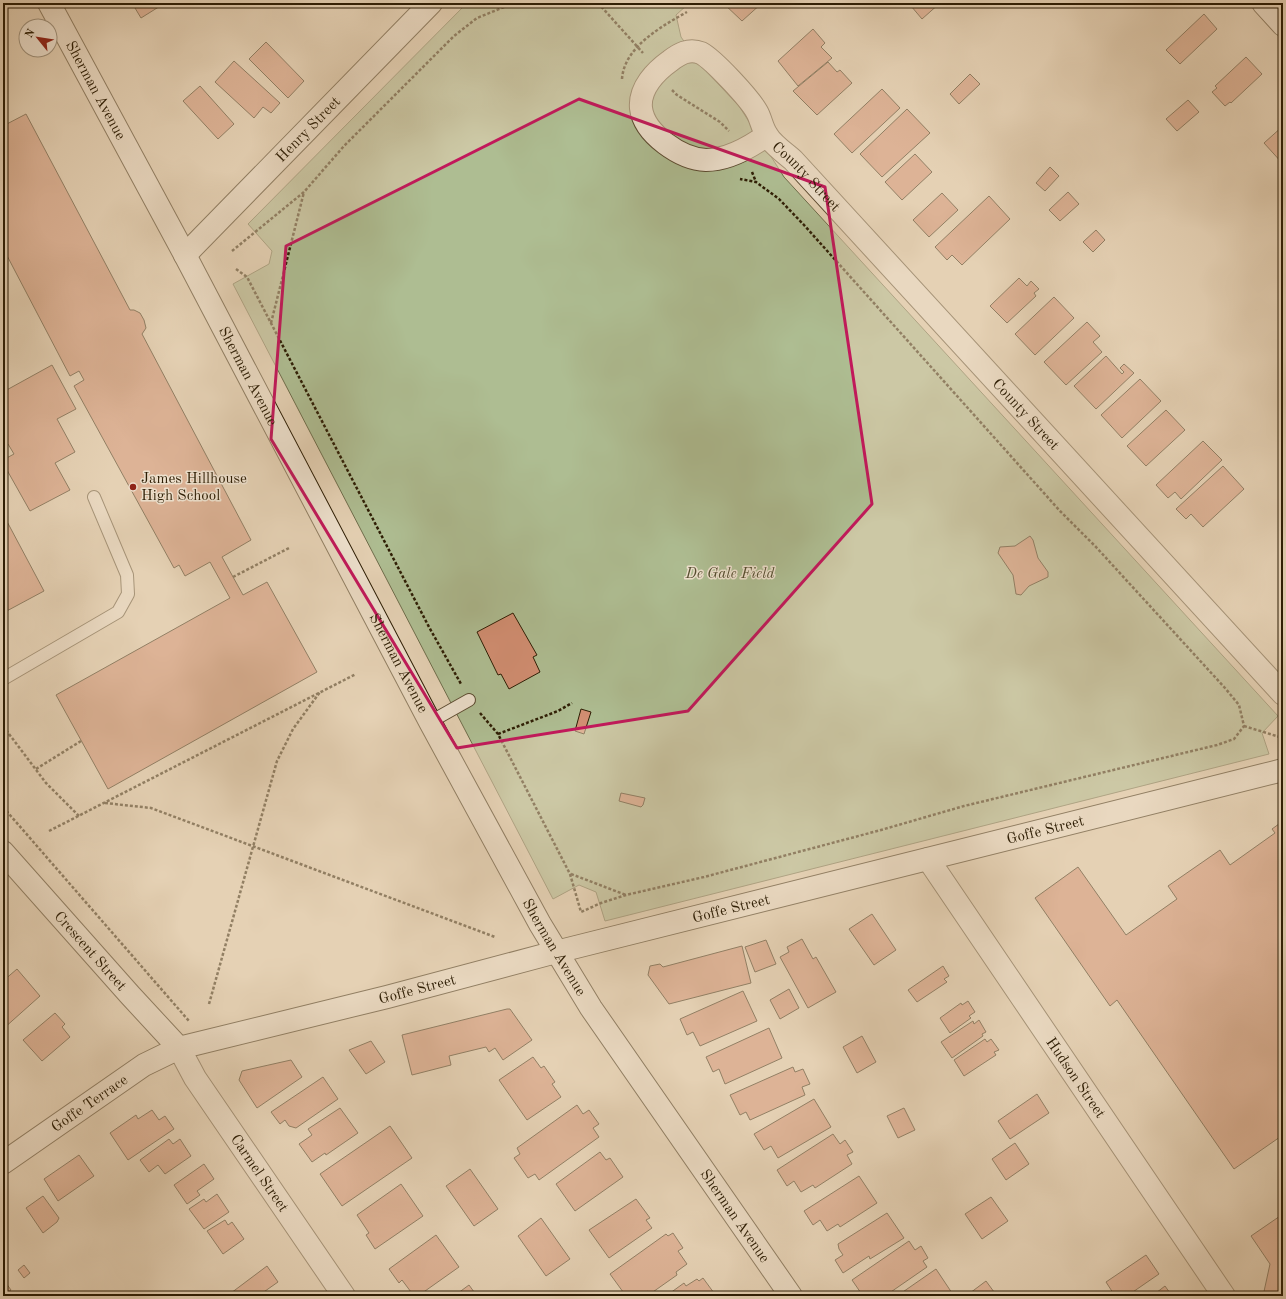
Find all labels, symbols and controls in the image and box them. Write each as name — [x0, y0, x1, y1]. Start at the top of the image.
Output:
north arrow — [18, 18, 58, 58]
text: N — [24, 27, 38, 40]
street label: Sherman Avenue — [62, 39, 127, 143]
street label: Henry Street — [274, 94, 344, 166]
street label: County Street — [768, 140, 842, 215]
street label: Sherman Avenue — [215, 325, 279, 429]
street label: County Street — [989, 377, 1061, 454]
place label: James Hillhouse High School — [141, 472, 247, 504]
marker: James Hillhouse High School — [128, 482, 138, 492]
park label: De Gale Field — [684, 567, 776, 582]
street label: Sherman Avenue — [366, 611, 430, 716]
street label: Goffe Street — [1005, 814, 1086, 848]
street label: Goffe Street — [691, 893, 771, 927]
street label: Sherman Avenue — [519, 897, 588, 999]
street label: Crescent Street — [51, 909, 129, 994]
street label: Goffe Street — [377, 973, 458, 1008]
street label: Hudson Street — [1042, 1035, 1107, 1121]
street label: Goffe Terrace — [49, 1073, 131, 1136]
street label: Carmel Street — [227, 1132, 290, 1215]
street label: Sherman Avenue — [697, 1167, 772, 1266]

